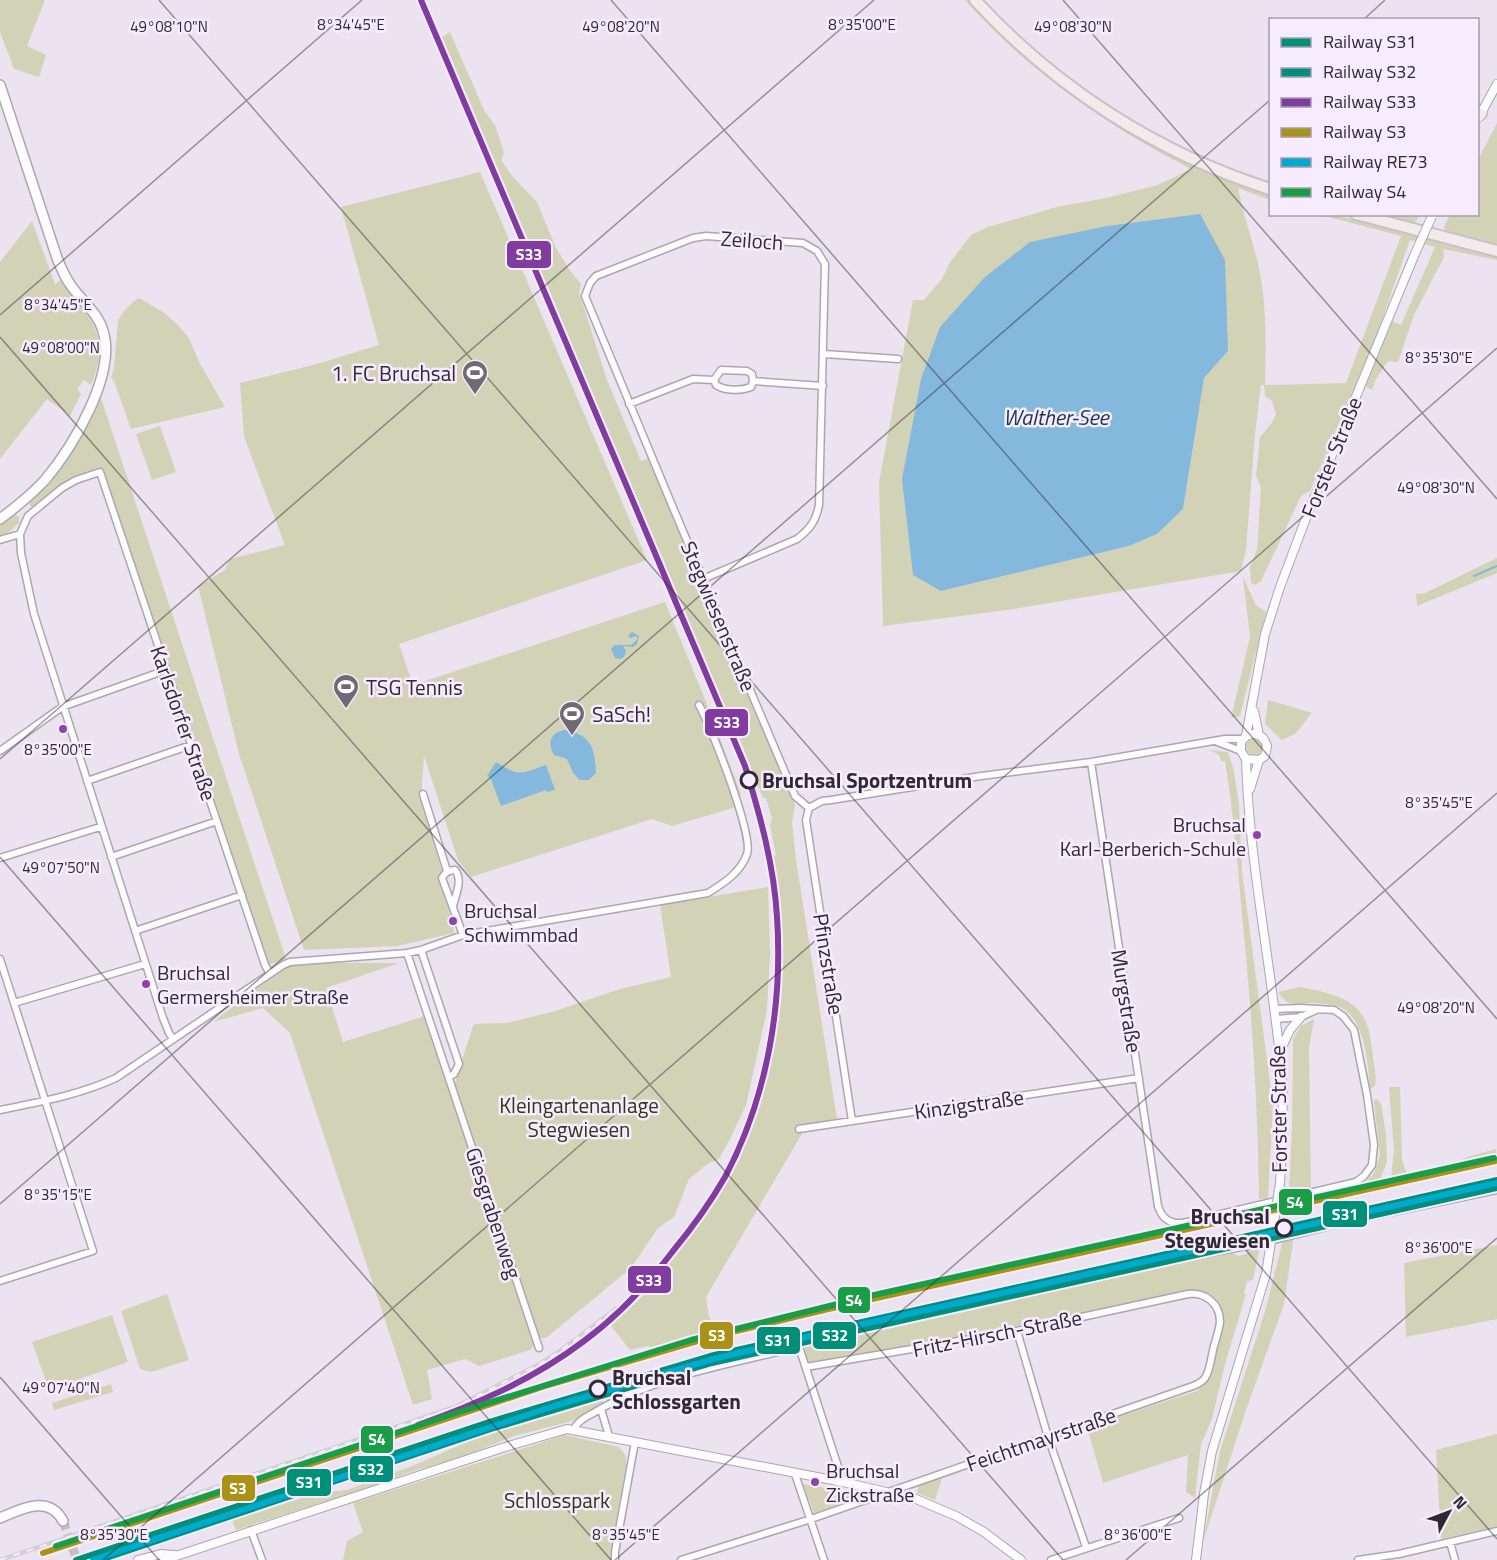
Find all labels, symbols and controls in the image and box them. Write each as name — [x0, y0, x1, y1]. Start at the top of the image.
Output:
text: 8°34'45"E — [317, 13, 385, 36]
text: 8°35'00"E — [828, 13, 896, 36]
text: 49°08'10"N — [130, 15, 208, 38]
text: 49°08'20"N — [582, 15, 660, 38]
text: 49°08'30"N — [1034, 15, 1112, 38]
legend — [1269, 18, 1479, 216]
text: Railway S31 — [1323, 28, 1416, 55]
text: Railway S32 — [1323, 58, 1416, 85]
text: Railway S33 — [1323, 88, 1416, 115]
text: Railway S3 — [1323, 118, 1406, 145]
text: Railway RE73 — [1323, 148, 1428, 175]
text: Railway S4 — [1323, 178, 1406, 205]
street label: Zeiloch — [720, 222, 784, 258]
line badge: S33 — [506, 240, 552, 269]
text: S33 — [516, 242, 542, 266]
text: 8°34'45"E — [24, 293, 92, 316]
text: 49°08'00"N — [22, 336, 100, 359]
text: 8°35'30"E — [1405, 346, 1473, 369]
place label: 1. FC Bruchsal — [331, 357, 456, 389]
sports icon: 1. FC Bruchsal — [460, 358, 490, 396]
street label: Forster Straße — [1292, 392, 1370, 522]
water label: Walther-See — [1003, 400, 1111, 434]
text: 49°08'30"N — [1397, 476, 1475, 499]
street label: Stegwiesenstraße — [673, 536, 765, 696]
street label: Karlsdorfer Straße — [142, 641, 226, 805]
place label: TSG Tennis — [366, 671, 463, 703]
sports icon: TSG Tennis — [331, 672, 361, 710]
place label: SaSch! — [592, 698, 651, 730]
sports icon: SaSch! — [557, 699, 587, 737]
line badge: S33 — [704, 708, 749, 737]
text: S33 — [714, 710, 740, 734]
unlabelled marker — [57, 723, 69, 735]
text: 8°35'00"E — [24, 738, 92, 761]
place label: Bruchsal Sportzentrum — [762, 764, 972, 796]
marker: Bruchsal Sportzentrum — [740, 771, 758, 789]
text: 8°35'45"E — [1405, 791, 1473, 814]
place label: Bruchsal Karl-Berberich-Schule — [1060, 809, 1246, 864]
marker: Bruchsal Karl-Berberich-Schule — [1251, 829, 1263, 841]
text: 49°07'50"N — [22, 856, 100, 879]
place label: Bruchsal Schwimmbad — [464, 895, 578, 950]
street label: Pfinzstraße — [805, 911, 853, 1017]
marker: Bruchsal Schwimmbad — [447, 915, 459, 927]
street label: Murgstraße — [1103, 947, 1151, 1055]
place label: Bruchsal Germersheimer Straße — [157, 957, 349, 1012]
marker: Bruchsal Germersheimer Straße — [140, 978, 152, 990]
text: 49°08'20"N — [1397, 996, 1475, 1019]
street label: Forster Straße — [1261, 1045, 1295, 1173]
street label: Kinzigstraße — [912, 1080, 1026, 1128]
park label: Kleingartenanlage Stegwiesen — [499, 1089, 659, 1145]
street label: Giesgrabenweg — [458, 1143, 530, 1283]
text: 8°35'15"E — [24, 1183, 92, 1206]
line badge: S4 — [1278, 1188, 1313, 1216]
text: S4 — [1286, 1190, 1304, 1214]
place label: Bruchsal Stegwiesen — [1165, 1200, 1270, 1256]
line badge: S31 — [1322, 1200, 1368, 1228]
text: S31 — [1332, 1202, 1358, 1226]
marker: Bruchsal Stegwiesen — [1275, 1219, 1293, 1237]
text: 8°36'00"E — [1405, 1236, 1473, 1259]
line badge: S33 — [627, 1265, 672, 1294]
text: S33 — [636, 1268, 662, 1292]
line badge: S4 — [837, 1286, 871, 1314]
text: S4 — [845, 1288, 863, 1312]
street label: Fritz-Hirsch-Straße — [910, 1301, 1084, 1365]
line badge: S3 — [699, 1321, 734, 1350]
line badge: S32 — [812, 1321, 857, 1350]
text: S3 — [708, 1323, 726, 1347]
text: S32 — [822, 1323, 848, 1347]
line badge: S31 — [756, 1326, 801, 1355]
text: S31 — [765, 1328, 791, 1352]
place label: Bruchsal Schlossgarten — [612, 1361, 741, 1417]
text: 49°07'40"N — [22, 1376, 100, 1399]
marker: Bruchsal Schlossgarten — [589, 1380, 607, 1398]
street label: Feichtmayrstraße — [962, 1398, 1120, 1480]
line badge: S4 — [360, 1425, 394, 1454]
text: S4 — [368, 1427, 386, 1451]
line badge: S32 — [349, 1455, 394, 1483]
place label: Bruchsal Zickstraße — [826, 1455, 914, 1510]
text: S32 — [358, 1457, 384, 1481]
line badge: S31 — [286, 1468, 332, 1497]
text: S31 — [296, 1470, 322, 1494]
line badge: S3 — [221, 1474, 256, 1502]
text: S3 — [229, 1476, 247, 1500]
marker: Bruchsal Zickstraße — [809, 1476, 821, 1488]
north arrow — [1419, 1482, 1479, 1542]
park label: Schlosspark — [504, 1484, 610, 1516]
text: N — [1448, 1490, 1473, 1514]
text: 8°35'30"E — [80, 1523, 148, 1546]
text: 8°35'45"E — [592, 1523, 660, 1546]
text: 8°36'00"E — [1104, 1523, 1172, 1546]

